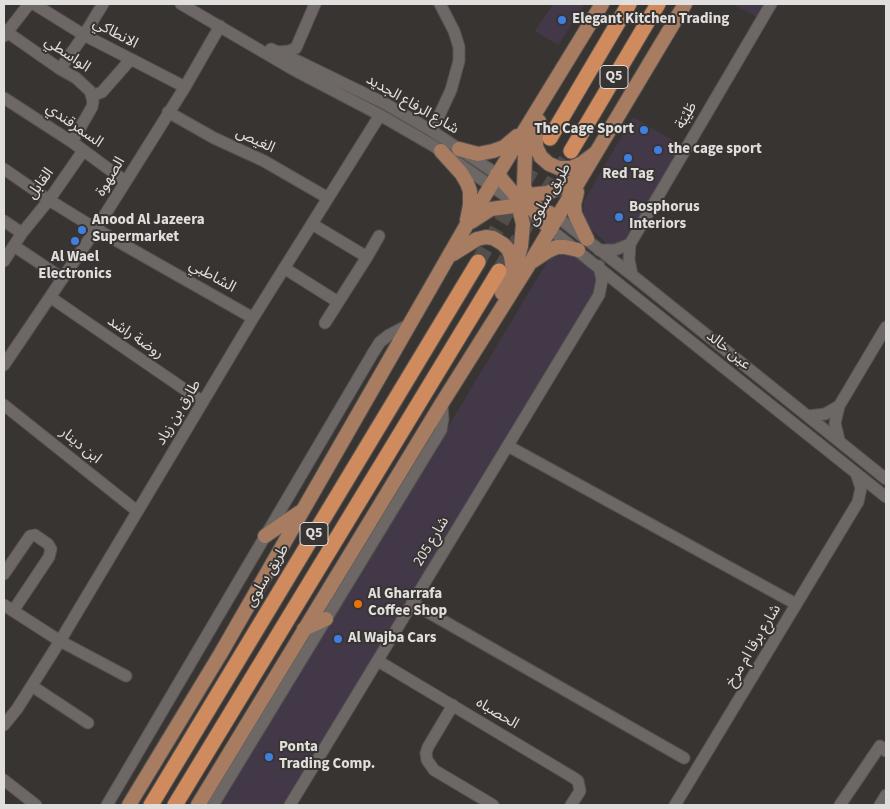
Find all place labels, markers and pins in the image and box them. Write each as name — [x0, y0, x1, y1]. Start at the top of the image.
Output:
place label: Elegant Kitchen Trading — [572, 11, 729, 29]
marker: Elegant Kitchen Trading — [556, 14, 568, 26]
place label: The Cage Sport — [534, 121, 634, 139]
marker: The Cage Sport — [638, 124, 650, 136]
place label: the cage sport — [668, 141, 762, 159]
marker: the cage sport — [652, 144, 664, 156]
marker: Red Tag — [622, 152, 634, 164]
place label: Red Tag — [602, 166, 654, 184]
place label: Bosphorus Interiors — [629, 199, 700, 234]
marker: Bosphorus Interiors — [613, 211, 625, 223]
place label: Anood Al Jazeera Supermarket — [92, 212, 205, 247]
marker: Anood Al Jazeera Supermarket — [76, 224, 88, 236]
marker: Al Wael Electronics — [69, 235, 81, 247]
place label: Al Wael Electronics — [38, 249, 112, 284]
place label: Al Gharrafa Coffee Shop — [368, 586, 447, 621]
marker: Al Gharrafa Coffee Shop — [352, 598, 364, 610]
place label: Al Wajba Cars — [348, 630, 436, 648]
marker: Al Wajba Cars — [332, 633, 344, 645]
place label: Ponta Trading Comp. — [279, 739, 375, 774]
marker: Ponta Trading Comp. — [263, 751, 275, 763]

